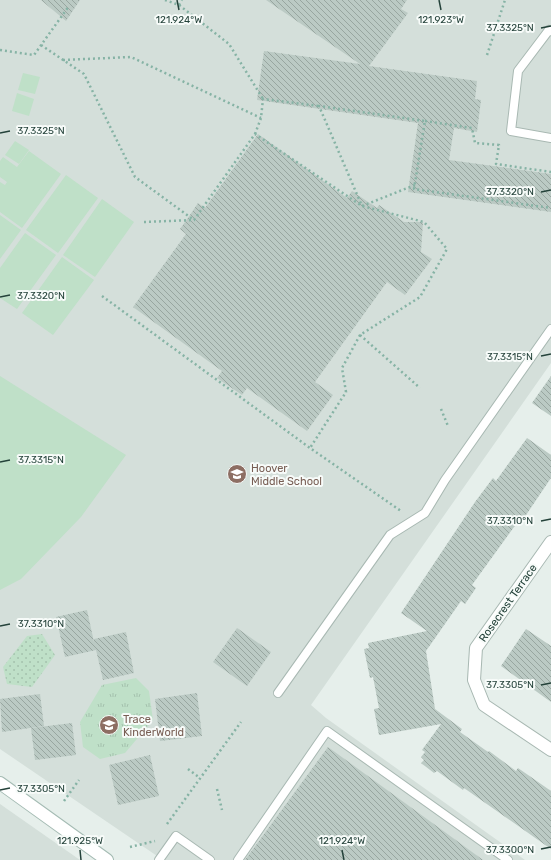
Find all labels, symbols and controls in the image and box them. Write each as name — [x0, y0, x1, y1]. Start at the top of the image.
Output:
text: 121.924°W — [156, 14, 202, 26]
text: 121.923°W — [418, 14, 464, 26]
text: 37.3325°N — [486, 22, 534, 34]
text: 37.3325°N — [17, 125, 65, 137]
text: 37.3320°N — [486, 186, 534, 198]
text: 37.3320°N — [17, 290, 65, 302]
text: 37.3315°N — [487, 351, 533, 363]
text: 37.3315°N — [18, 454, 64, 466]
place label: Hoover Middle School — [251, 462, 322, 488]
school or university icon: Hoover Middle School — [226, 463, 248, 485]
text: 37.3310°N — [487, 515, 533, 527]
street label: Rosecrest Terrace — [476, 562, 540, 644]
text: 37.3310°N — [18, 618, 64, 630]
text: 37.3305°N — [486, 679, 534, 691]
place label: Trace KinderWorld — [123, 713, 184, 739]
school or university icon: Trace KinderWorld — [98, 714, 120, 736]
text: 37.3305°N — [17, 783, 65, 795]
text: 121.925°W — [57, 835, 103, 847]
text: 121.924°W — [319, 835, 365, 847]
text: 37.3300°N — [486, 844, 534, 856]

